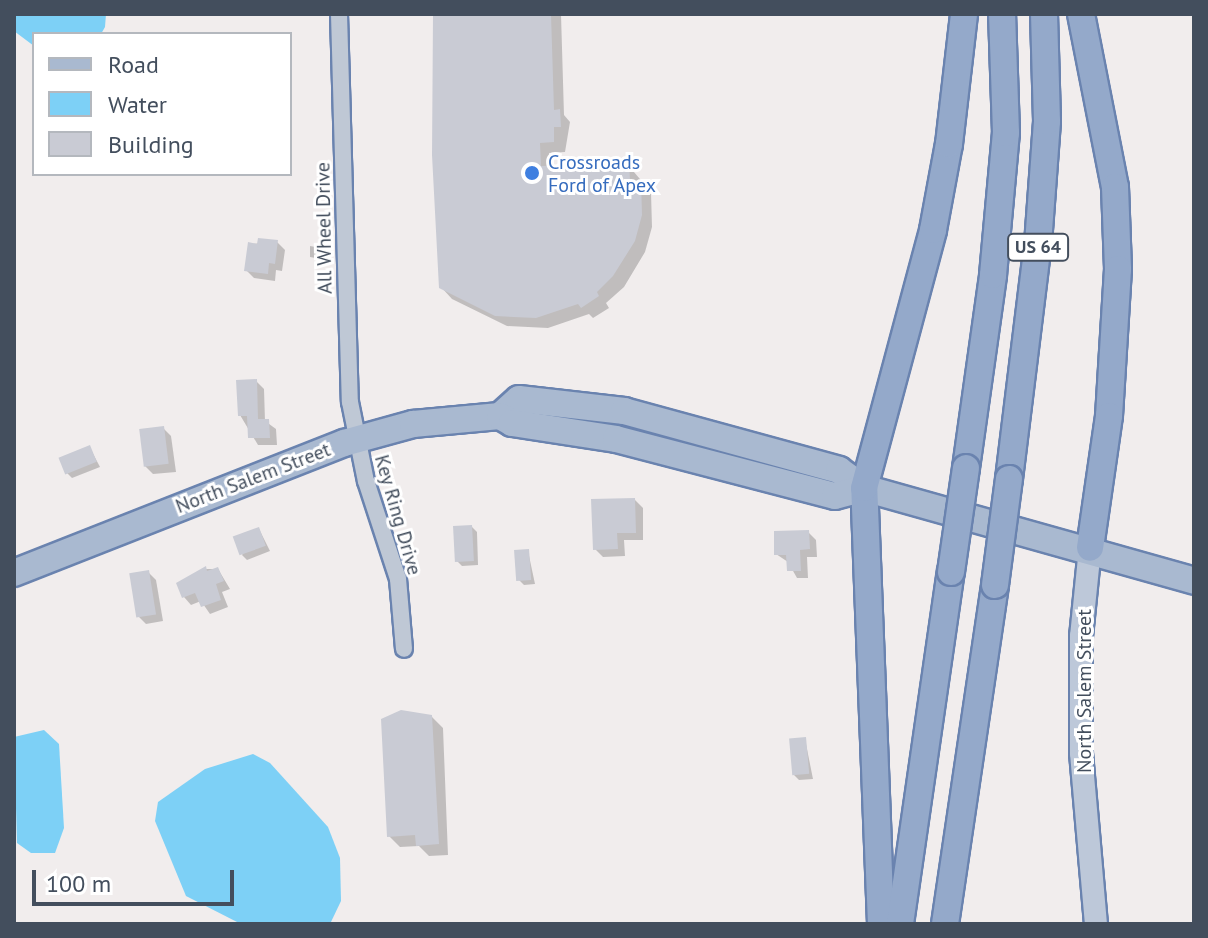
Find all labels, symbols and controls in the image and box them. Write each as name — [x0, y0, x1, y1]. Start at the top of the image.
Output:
legend — [32, 32, 292, 176]
text: Road — [108, 49, 159, 80]
text: Water — [108, 89, 167, 120]
text: Building — [108, 129, 194, 160]
place label: Crossroads Ford of Apex — [548, 150, 657, 197]
street label: All Wheel Drive — [311, 162, 337, 294]
marker: Crossroads Ford of Apex — [523, 164, 541, 182]
road number: US 64 — [1006, 233, 1070, 261]
street label: North Salem Street — [172, 437, 334, 519]
street label: Key Ring Drive — [369, 452, 427, 578]
street label: North Salem Street — [1072, 609, 1096, 773]
scale bar — [36, 854, 238, 904]
text: 100 m — [46, 868, 111, 899]

